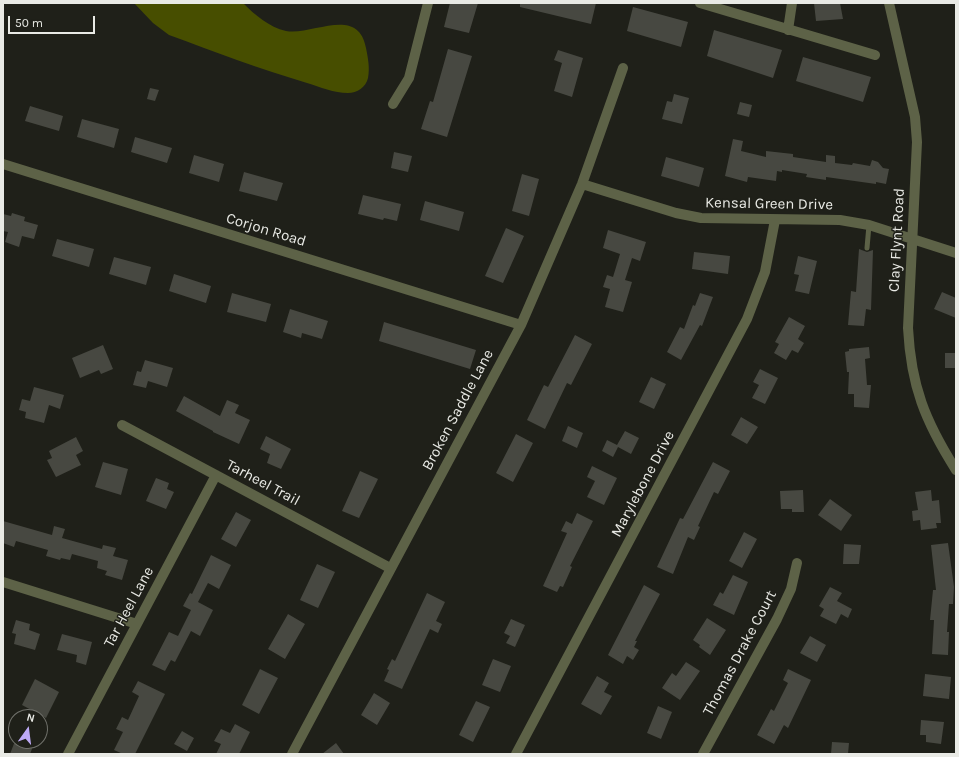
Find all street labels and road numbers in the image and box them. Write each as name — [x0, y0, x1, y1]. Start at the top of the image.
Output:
street label: Clay Flynt Road — [885, 188, 909, 292]
street label: Kensal Green Drive — [705, 194, 833, 214]
street label: Corjon Road — [224, 209, 308, 251]
street label: Broken Saddle Lane — [419, 346, 497, 474]
street label: Marylebone Drive — [607, 428, 679, 540]
street label: Tarheel Trail — [223, 456, 303, 510]
street label: Tar Heel Lane — [100, 564, 158, 650]
street label: Thomas Drake Court — [699, 587, 781, 719]

